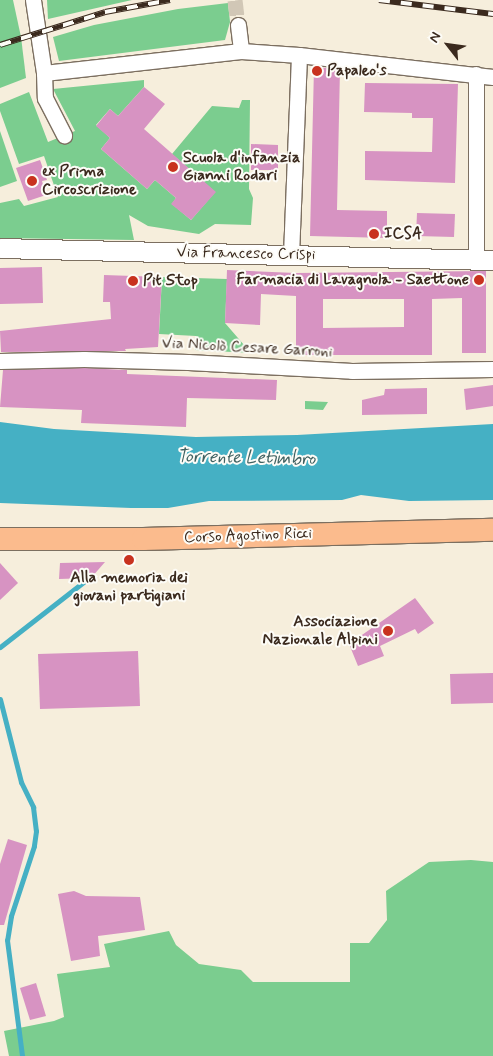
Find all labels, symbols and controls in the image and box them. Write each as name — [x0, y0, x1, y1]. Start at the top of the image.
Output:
north arrow — [423, 20, 473, 70]
text: N — [425, 29, 445, 46]
place label: Papaleo's — [327, 61, 387, 81]
marker: Papaleo's — [311, 65, 323, 77]
place label: Scuola d'infanzia Gianni Rodari — [183, 148, 300, 186]
marker: Scuola d'infanzia Gianni Rodari — [167, 161, 179, 173]
place label: ex Prima Circoscrizione — [42, 162, 137, 200]
marker: ex Prima Circoscrizione — [26, 175, 38, 187]
place label: ICSA — [384, 224, 422, 244]
marker: ICSA — [368, 228, 380, 240]
street label: Via Francesco Crispi — [177, 243, 315, 265]
place label: Farmacia di Lavagnola - Saettone — [236, 270, 469, 290]
place label: Pit Stop — [143, 271, 193, 291]
marker: Farmacia di Lavagnola - Saettone — [473, 274, 485, 286]
marker: Pit Stop — [127, 275, 139, 287]
street label: Via Nicolò Cesare Garroni — [161, 334, 333, 362]
water label: Torrente Letimbro — [176, 446, 316, 470]
street label: Corso Agostino Ricci — [184, 524, 312, 548]
marker: Alla memoria dei giovani partigiani — [123, 554, 135, 566]
place label: Alla memoria dei giovani partigiani — [71, 568, 187, 606]
place label: Associazione Nazionale Alpini — [262, 612, 378, 650]
marker: Associazione Nazionale Alpini — [382, 625, 394, 637]

